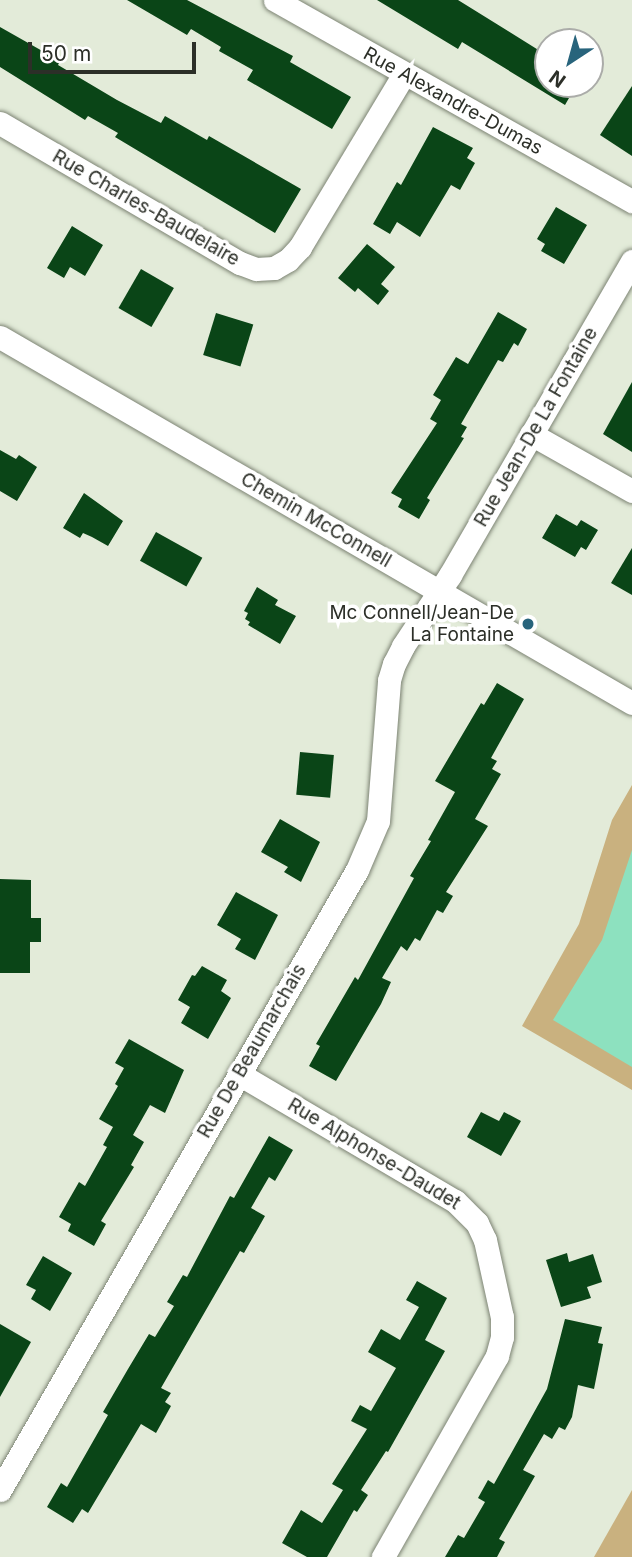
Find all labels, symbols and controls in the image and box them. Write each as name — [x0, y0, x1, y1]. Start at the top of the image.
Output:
scale bar — [32, 28, 200, 72]
north arrow — [534, 28, 604, 98]
text: 50 m — [41, 41, 91, 66]
street label: Rue Alexandre-Dumas — [360, 42, 546, 160]
text: N — [545, 65, 570, 92]
street label: Rue Charles-Baudelaire — [48, 145, 244, 271]
street label: Rue Jean-De La Fontaine — [470, 323, 602, 531]
street label: Chemin McConnell — [237, 468, 395, 572]
place label: Mc Connell/Jean-De La Fontaine — [329, 602, 514, 646]
marker: Mc Connell/Jean-De La Fontaine — [520, 616, 536, 632]
street label: Rue De Beaumarchais — [193, 960, 311, 1142]
street label: Rue Alphonse-Daudet — [283, 1093, 465, 1215]

